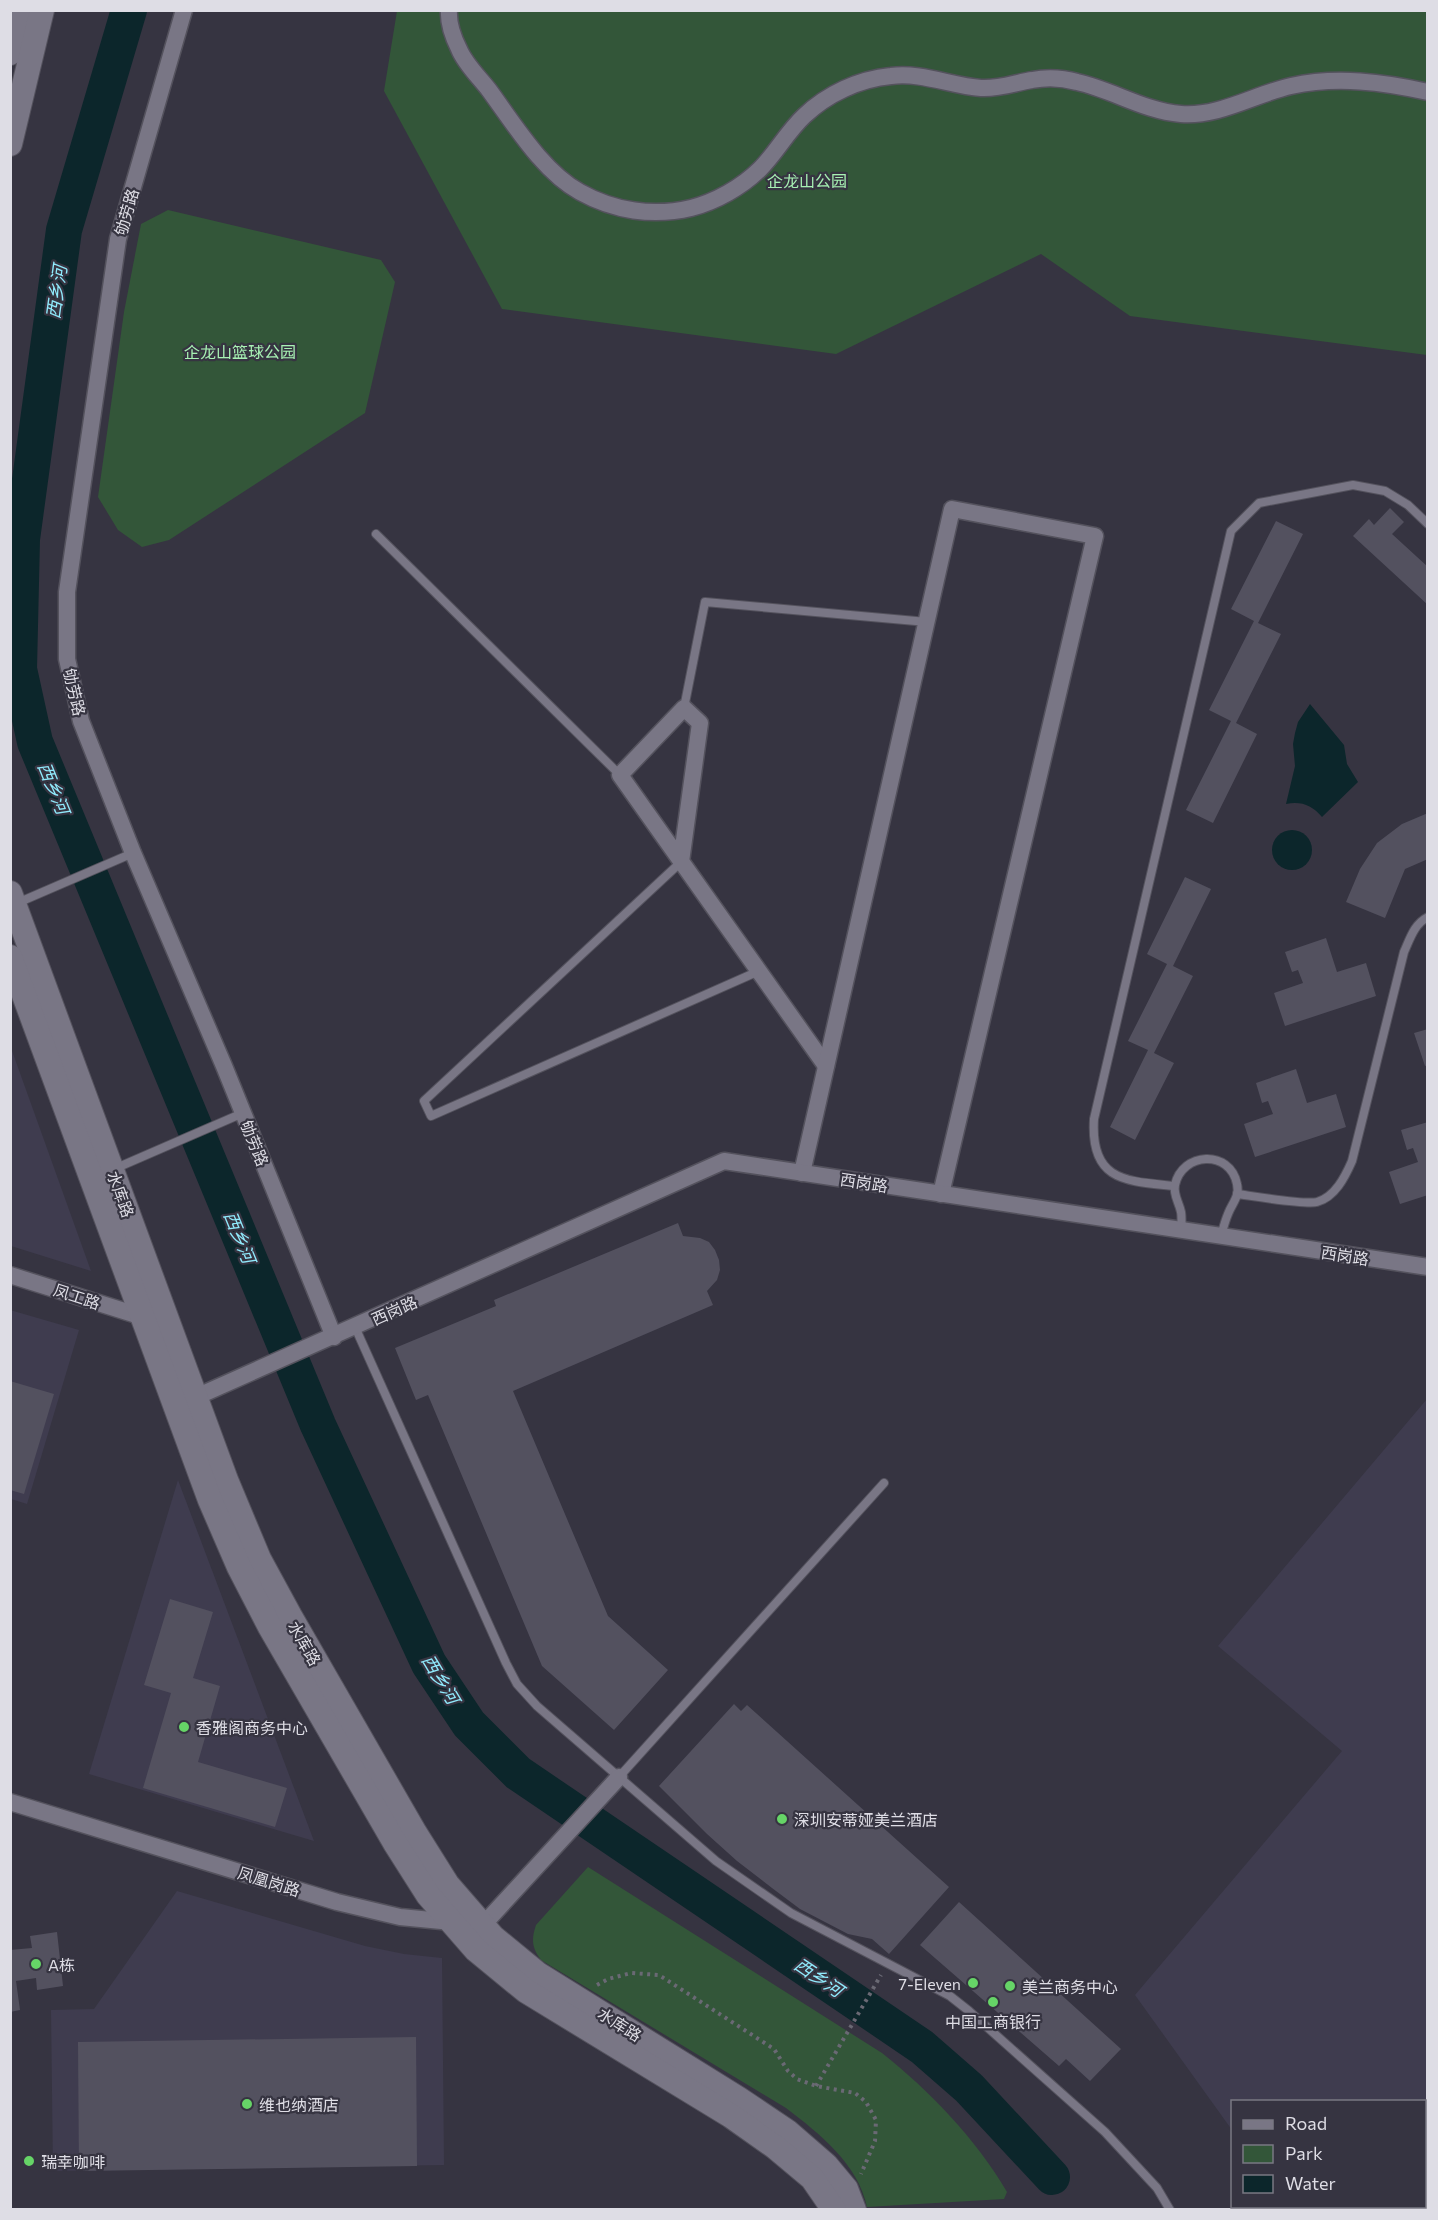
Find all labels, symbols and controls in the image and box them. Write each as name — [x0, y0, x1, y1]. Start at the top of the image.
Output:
park label: 企龙山公园 — [767, 171, 847, 190]
street label: 劬劳路 — [110, 186, 142, 238]
water label: 西乡河 — [41, 261, 71, 320]
park label: 企龙山篮球公园 — [184, 342, 296, 361]
street label: 劬劳路 — [60, 666, 90, 718]
water label: 西乡河 — [34, 759, 75, 820]
street label: 劬劳路 — [237, 1117, 273, 1169]
street label: 水库路 — [104, 1168, 138, 1220]
street label: 西岗路 — [839, 1169, 889, 1195]
water label: 西乡河 — [220, 1208, 261, 1269]
street label: 西岗路 — [1320, 1242, 1370, 1268]
street label: 凤工路 — [51, 1280, 103, 1312]
street label: 西岗路 — [368, 1292, 420, 1328]
street label: 水库路 — [285, 1617, 325, 1669]
water label: 西乡河 — [418, 1650, 466, 1710]
place label: 香雅阁商务中心 — [196, 1718, 308, 1737]
marker: 香雅阁商务中心 — [177, 1720, 191, 1734]
place label: 深圳安蒂娅美兰酒店 — [794, 1810, 938, 1829]
marker: 深圳安蒂娅美兰酒店 — [775, 1812, 789, 1826]
street label: 凤凰岗路 — [236, 1863, 302, 1899]
water label: 西乡河 — [790, 1953, 850, 2003]
place label: A栋 — [48, 1955, 75, 1974]
marker: A栋 — [29, 1957, 43, 1971]
place label: 7-Eleven — [898, 1974, 961, 1993]
marker: 7-Eleven — [966, 1976, 980, 1990]
place label: 美兰商务中心 — [1022, 1977, 1118, 1996]
marker: 美兰商务中心 — [1003, 1979, 1017, 1993]
marker: 中国工商银行 — [986, 1995, 1000, 2009]
street label: 水库路 — [595, 2003, 645, 2045]
place label: 中国工商银行 — [945, 2012, 1041, 2031]
place label: 维也纳酒店 — [259, 2095, 339, 2114]
marker: 维也纳酒店 — [240, 2097, 254, 2111]
legend — [1231, 2100, 1426, 2208]
text: Road — [1285, 2112, 1327, 2134]
text: Park — [1285, 2142, 1323, 2164]
place label: 瑞幸咖啡 — [41, 2152, 105, 2171]
marker: 瑞幸咖啡 — [22, 2154, 36, 2168]
text: Water — [1285, 2172, 1336, 2194]

